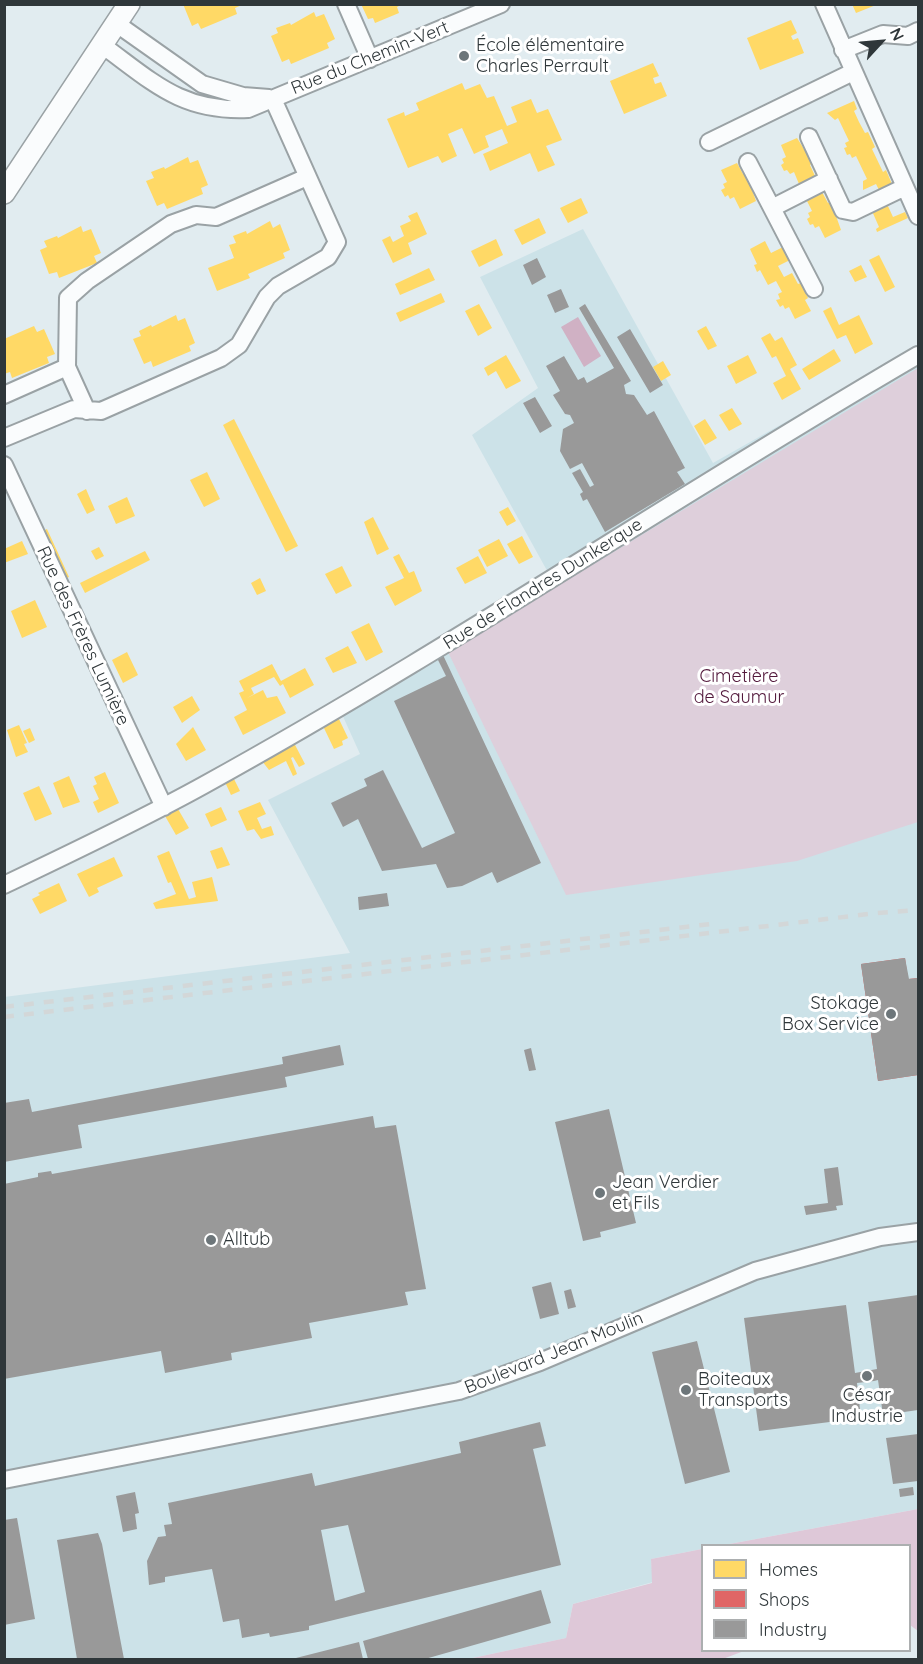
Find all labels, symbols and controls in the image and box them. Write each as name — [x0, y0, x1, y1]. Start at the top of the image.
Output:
north arrow — [851, 12, 911, 72]
street label: Rue du Chemin-Vert — [288, 16, 452, 100]
text: N — [886, 24, 909, 44]
place label: École élémentaire Charles Perrault — [476, 35, 624, 78]
marker: École élémentaire Charles Perrault — [457, 49, 471, 63]
street label: Rue de Flandres Dunkerque — [439, 514, 647, 654]
street label: Rue des Frères Lumière — [32, 543, 134, 729]
park label: Cimetière de Saumur — [694, 666, 784, 708]
place label: Stokage Box Service — [782, 993, 879, 1036]
marker: Stokage Box Service — [884, 1007, 898, 1021]
place label: Jean Verdier et Fils — [612, 1172, 719, 1214]
marker: Jean Verdier et Fils — [593, 1186, 607, 1200]
place label: Alltub — [223, 1229, 270, 1251]
marker: Alltub — [204, 1233, 218, 1247]
street label: Boulevard Jean Moulin — [462, 1307, 646, 1399]
place label: Boiteaux Transports — [698, 1369, 788, 1412]
marker: César Industrie — [860, 1369, 874, 1383]
marker: Boiteaux Transports — [679, 1383, 693, 1397]
place label: César Industrie — [831, 1385, 903, 1428]
legend — [701, 1544, 911, 1652]
text: Homes — [759, 1558, 818, 1581]
text: Shops — [759, 1588, 810, 1611]
text: Industry — [759, 1618, 827, 1641]

